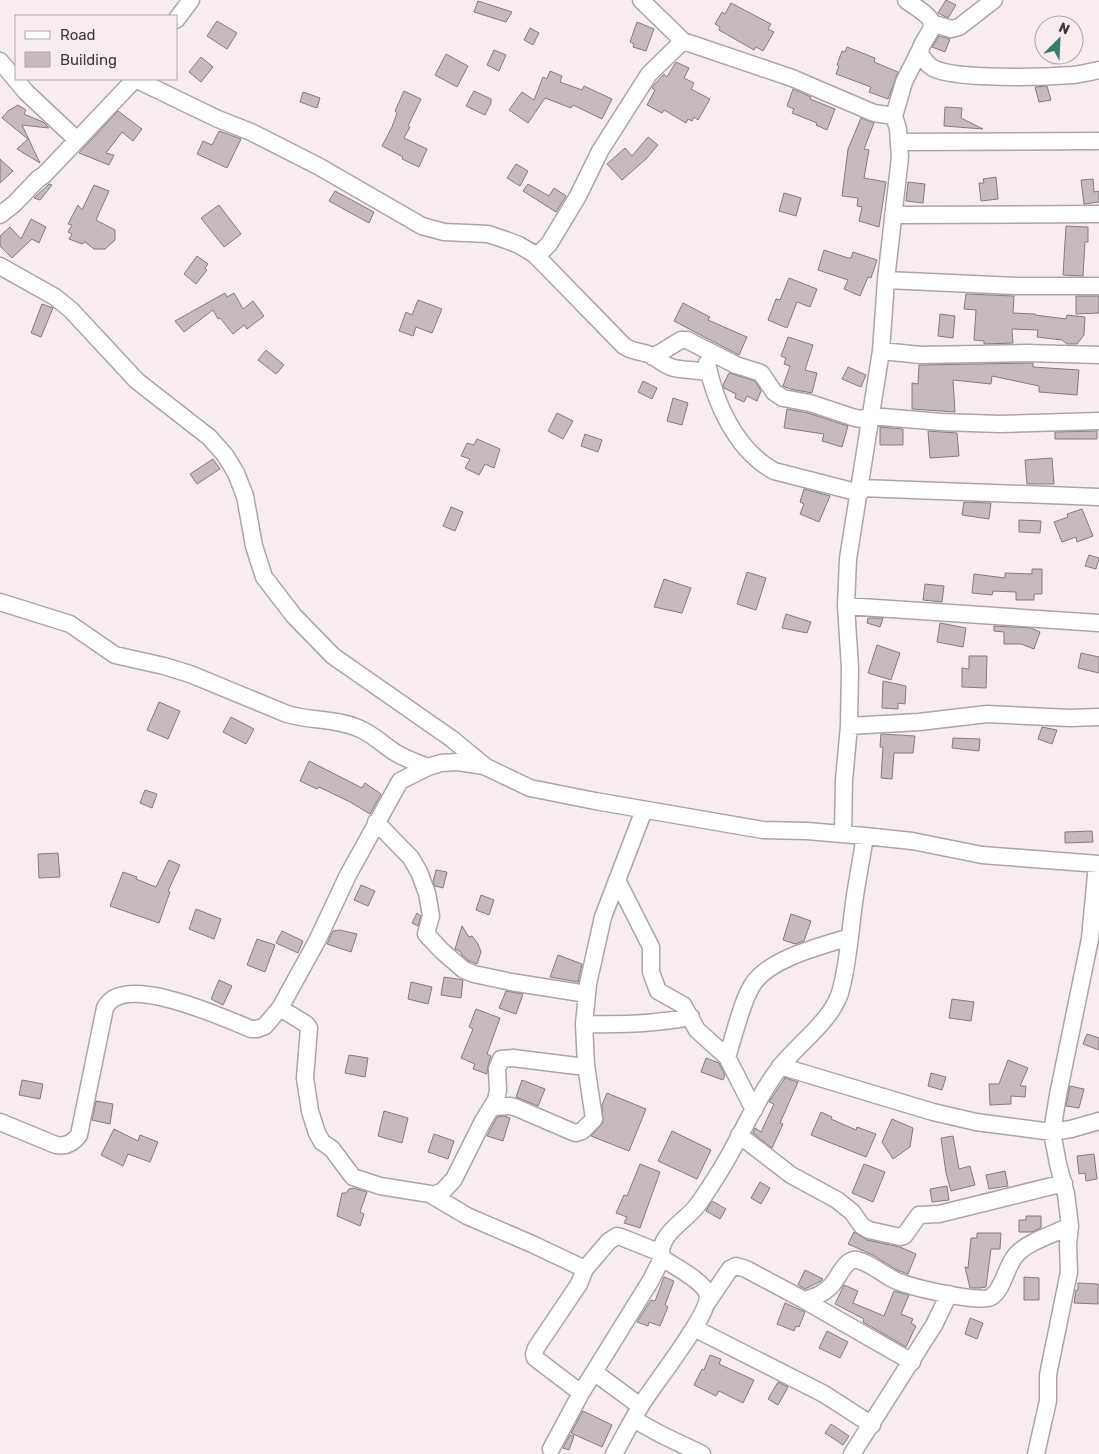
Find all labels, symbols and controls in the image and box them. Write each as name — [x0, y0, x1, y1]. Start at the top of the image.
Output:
legend — [15, 15, 178, 80]
north arrow — [1034, 15, 1084, 65]
text: N — [1056, 19, 1072, 38]
text: Road — [60, 26, 96, 44]
text: Building — [60, 51, 117, 69]

